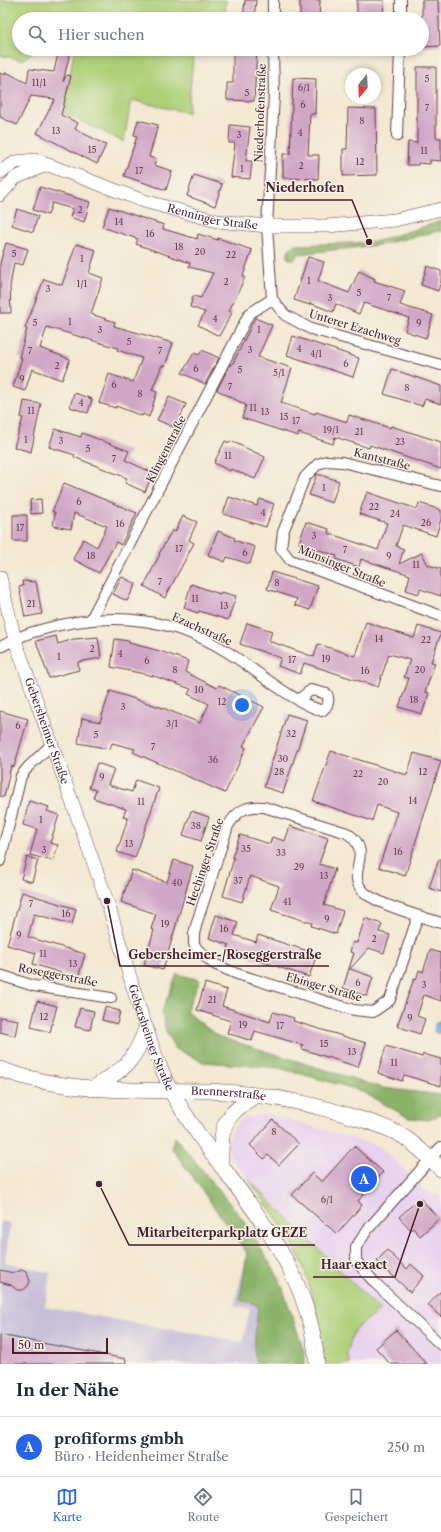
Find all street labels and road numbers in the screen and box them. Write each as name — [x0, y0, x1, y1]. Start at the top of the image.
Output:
street label: Niederhofenstraße — [251, 63, 269, 163]
street label: Renninger Straße — [166, 201, 258, 232]
street label: Unterer Ezachweg — [307, 306, 403, 348]
street label: Klingenstraße — [143, 413, 189, 485]
street label: Kantstraße — [352, 445, 412, 473]
street label: Münsinger Straße — [296, 542, 388, 590]
street label: Ezachstraße — [170, 609, 234, 649]
street label: Gebersheimer Straße — [22, 676, 72, 786]
street label: Hechinger Straße — [183, 816, 227, 908]
street label: Roseggerstraße — [17, 960, 99, 990]
street label: Ebinger Straße — [284, 969, 364, 1005]
street label: Gebersheimer Straße — [126, 983, 177, 1093]
street label: Brennerstraße — [191, 1084, 267, 1103]

